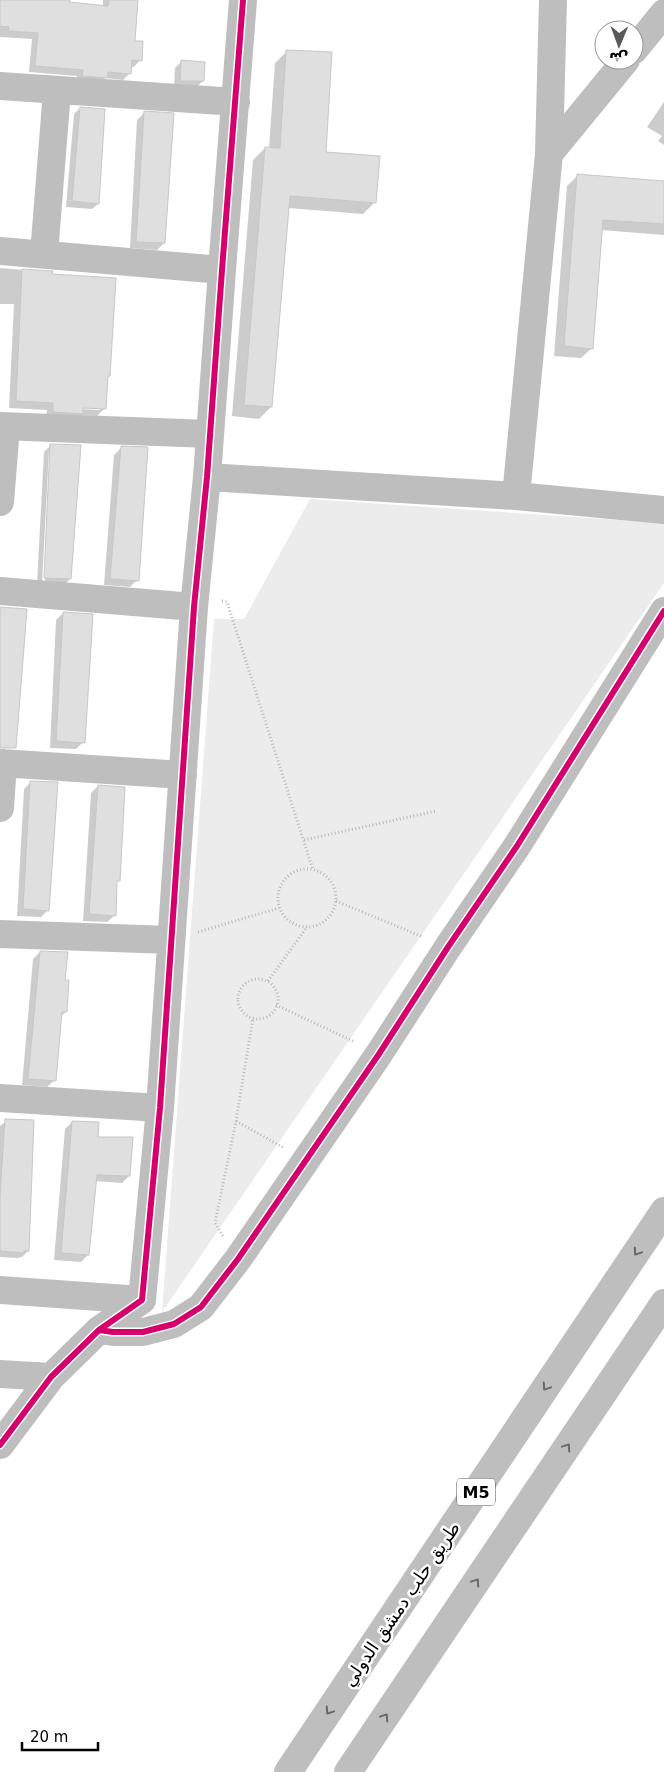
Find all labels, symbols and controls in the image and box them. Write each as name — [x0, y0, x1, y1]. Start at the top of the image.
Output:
north arrow — [594, 20, 644, 70]
text: ش — [609, 50, 629, 66]
one-way arrow — [634, 1246, 643, 1256]
one-way arrow — [543, 1381, 552, 1391]
one-way arrow — [561, 1444, 570, 1453]
road number: M5 — [457, 1478, 495, 1505]
street label: طريق حلب دمشق الدولي — [338, 1518, 465, 1691]
one-way arrow — [470, 1578, 479, 1588]
one-way arrow — [326, 1705, 335, 1714]
one-way arrow — [379, 1713, 389, 1722]
scale bar — [22, 1720, 99, 1752]
text: 20 m — [30, 1728, 68, 1746]

